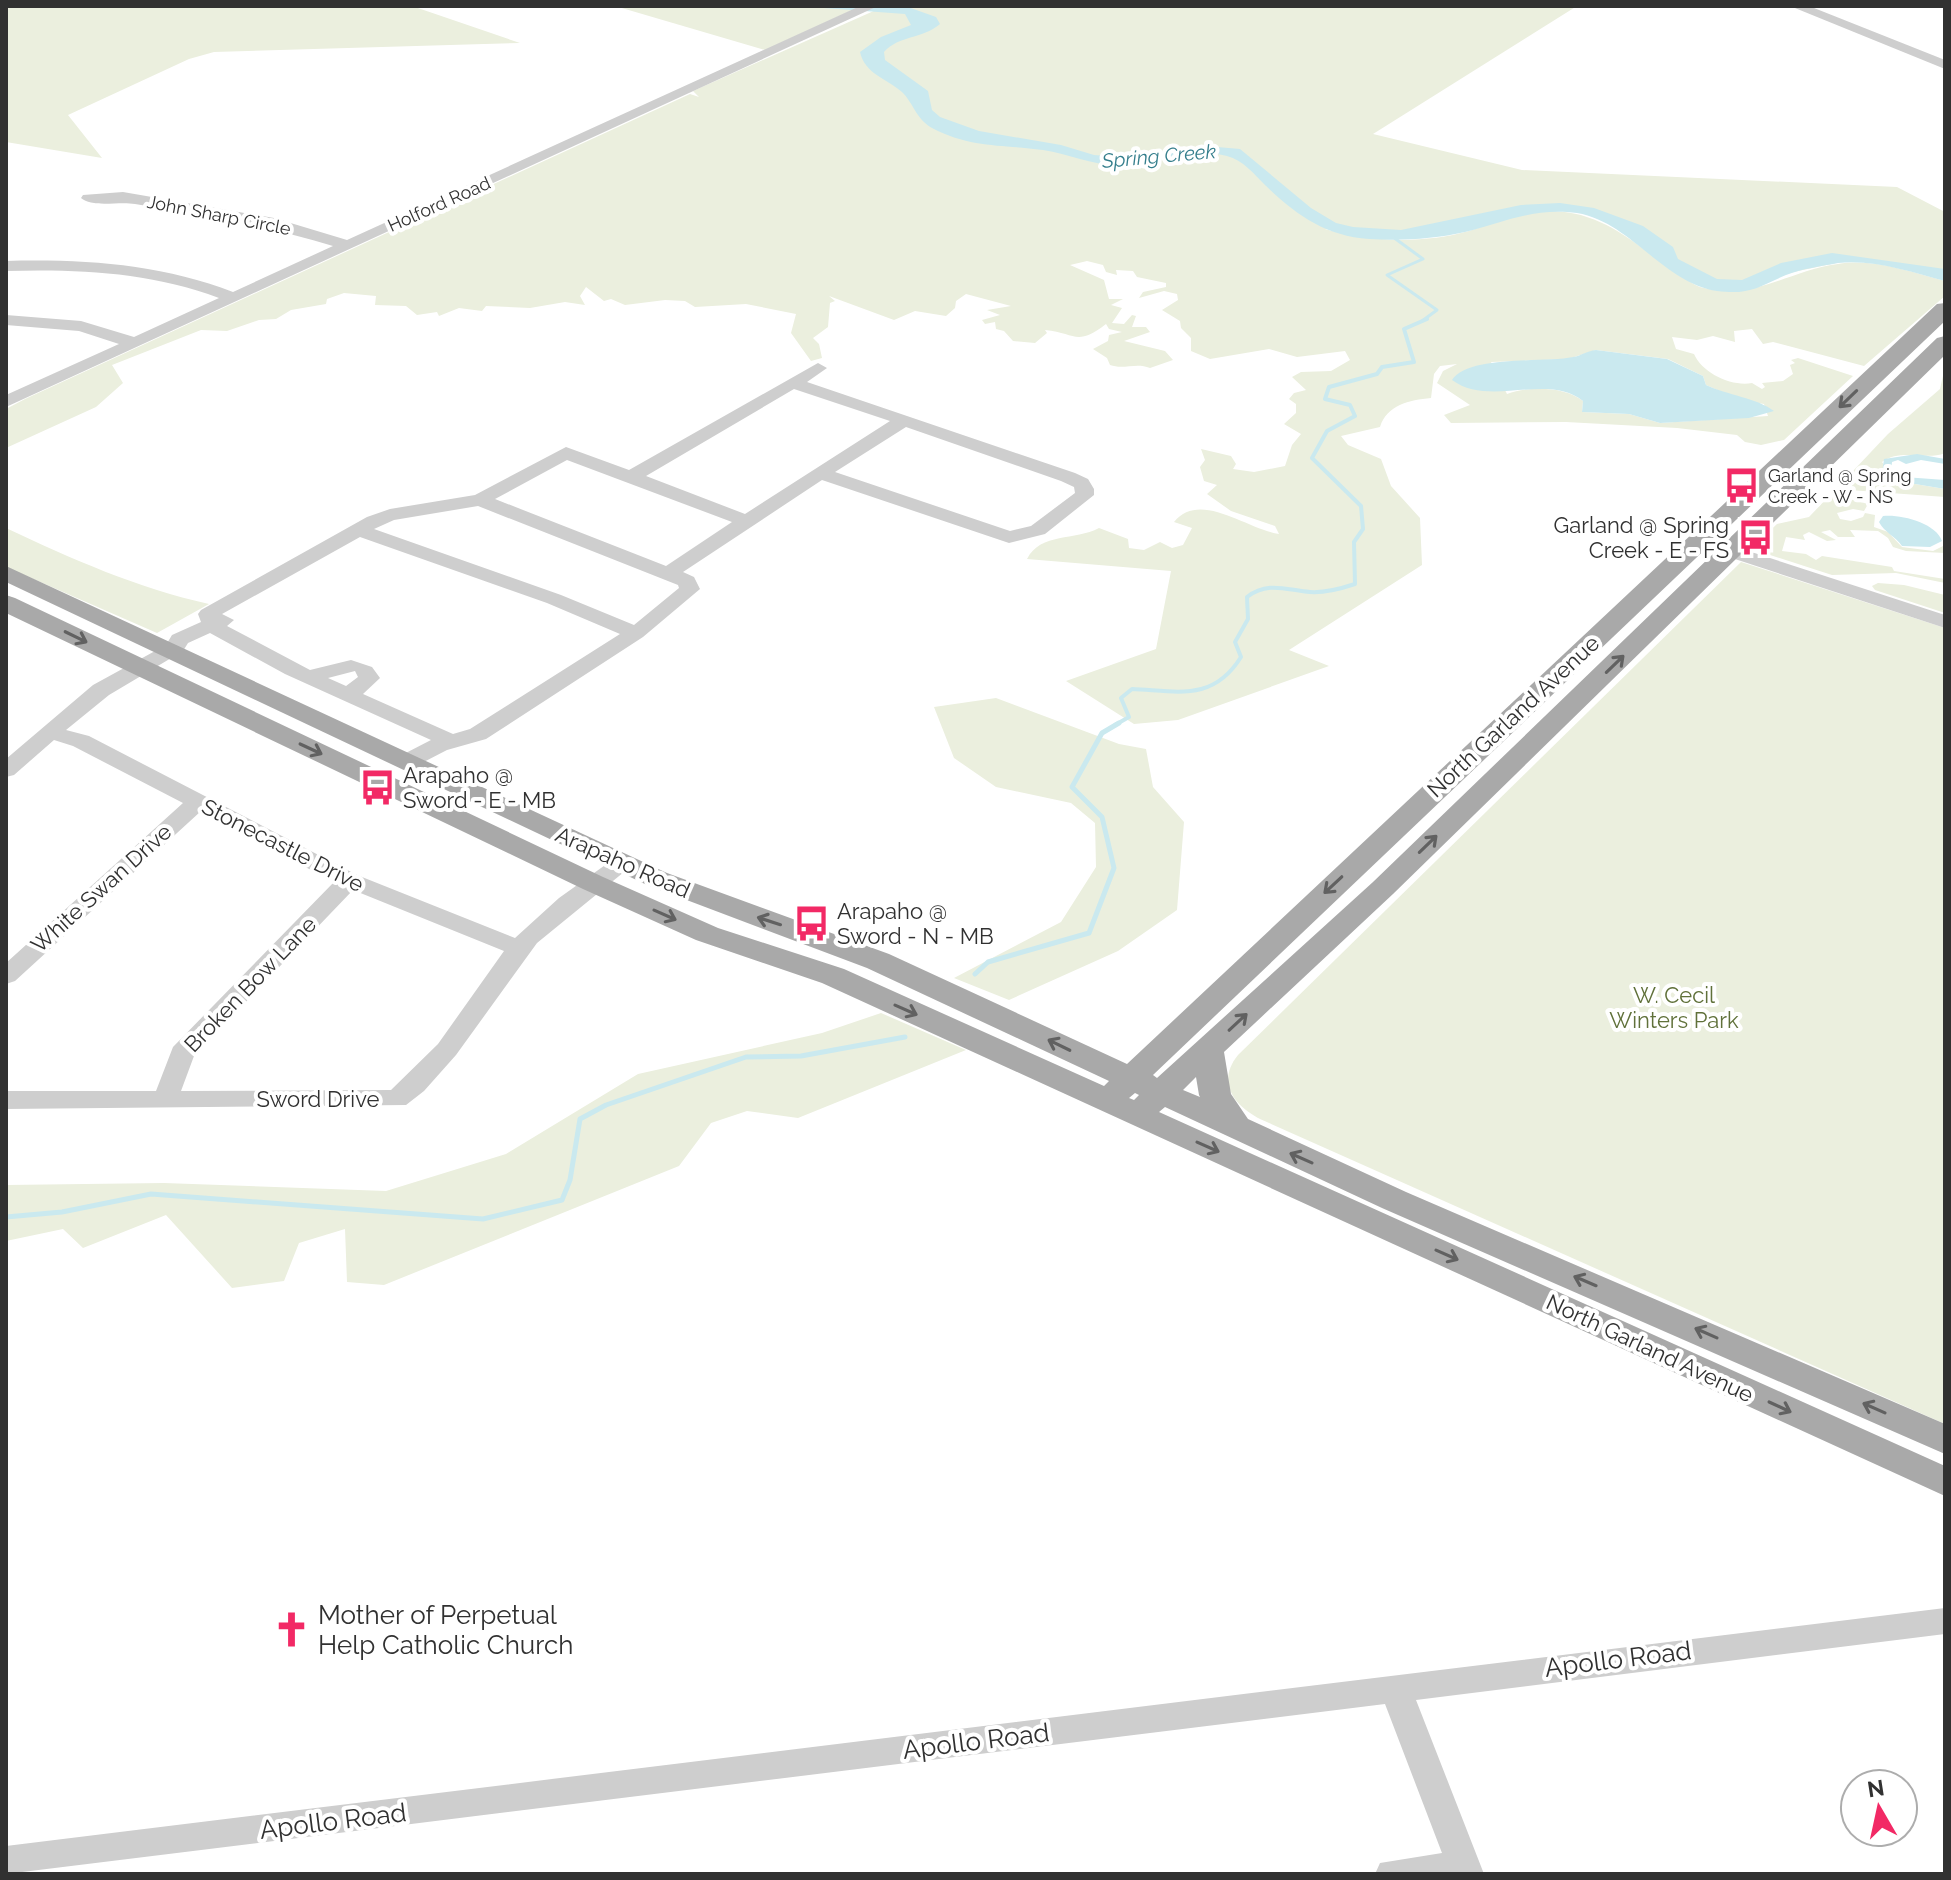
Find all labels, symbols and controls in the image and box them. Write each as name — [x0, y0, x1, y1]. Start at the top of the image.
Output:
water label: Spring Creek — [1100, 139, 1217, 173]
street label: Holford Road — [384, 172, 494, 236]
street label: John Sharp Circle — [145, 191, 293, 239]
one-way arrow — [1839, 389, 1858, 408]
place label: Garland @ Spring Creek - W - NS — [1768, 465, 1912, 507]
bus stop icon: Garland @ Spring Creek - W - NS — [1723, 466, 1761, 504]
place label: Garland @ Spring Creek - E - FS — [1554, 512, 1729, 563]
bus stop icon: Garland @ Spring Creek - E - FS — [1736, 519, 1774, 557]
one-way arrow — [64, 630, 88, 645]
street label: North Garland Avenue — [1422, 630, 1604, 802]
one-way arrow — [1605, 655, 1624, 674]
one-way arrow — [299, 742, 323, 757]
place label: Arapaho @ Sword - E - MB — [403, 762, 556, 813]
bus stop icon: Arapaho @ Sword - E - MB — [358, 769, 396, 807]
street label: Stonecastle Drive — [198, 793, 368, 897]
street label: White Swan Drive — [25, 818, 177, 958]
street label: Arapaho Road — [552, 821, 694, 903]
one-way arrow — [1418, 835, 1438, 854]
one-way arrow — [1324, 875, 1344, 893]
place label: Arapaho @ Sword - N - MB — [837, 898, 994, 949]
bus stop icon: Arapaho @ Sword - N - MB — [792, 905, 830, 943]
one-way arrow — [652, 908, 676, 923]
street label: Broken Bow Lane — [179, 911, 321, 1057]
one-way arrow — [756, 913, 782, 928]
park label: W. Cecil Winters Park — [1609, 982, 1739, 1033]
one-way arrow — [894, 1003, 918, 1018]
one-way arrow — [1228, 1013, 1248, 1032]
one-way arrow — [1047, 1037, 1071, 1052]
street label: Sword Drive — [257, 1086, 379, 1112]
one-way arrow — [1196, 1140, 1220, 1155]
one-way arrow — [1289, 1150, 1313, 1165]
one-way arrow — [1434, 1249, 1459, 1264]
one-way arrow — [1573, 1273, 1598, 1287]
street label: North Garland Avenue — [1542, 1289, 1758, 1407]
one-way arrow — [1695, 1325, 1719, 1340]
one-way arrow — [1768, 1400, 1792, 1415]
one-way arrow — [1862, 1400, 1886, 1415]
place label: Mother of Perpetual Help Catholic Church — [318, 1600, 573, 1660]
church icon: Mother of Perpetual Help Catholic Church — [273, 1611, 311, 1649]
street label: Apollo Road — [1543, 1635, 1693, 1683]
street label: Apollo Road — [901, 1717, 1051, 1765]
north arrow — [1839, 1768, 1919, 1848]
text: N — [1866, 1774, 1886, 1802]
street label: Apollo Road — [258, 1797, 408, 1845]

